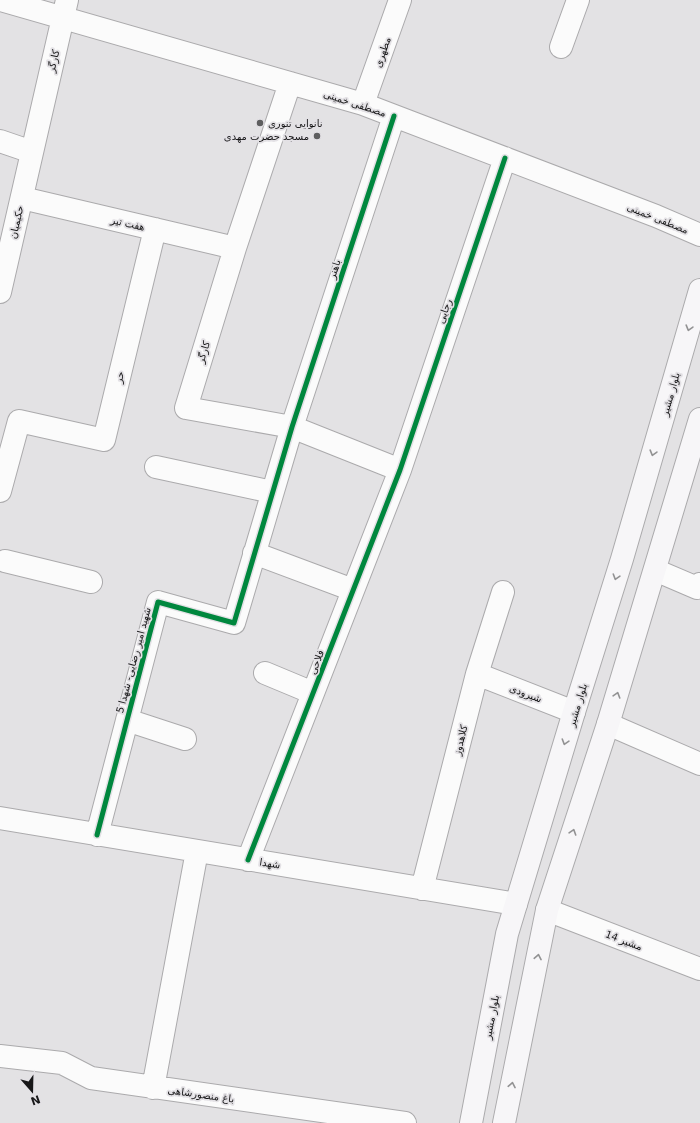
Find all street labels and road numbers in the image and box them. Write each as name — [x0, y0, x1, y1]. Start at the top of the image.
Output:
street label: مطهری — [372, 35, 394, 69]
street label: کارگر — [45, 48, 61, 74]
street label: مصطفی خمینی — [322, 88, 388, 119]
street label: مصطفی خمینی — [626, 201, 690, 236]
street label: حکیمیان — [7, 204, 26, 240]
street label: هفت تیر — [109, 214, 146, 233]
street label: باهنر — [326, 258, 343, 281]
street label: رجایی — [435, 297, 454, 325]
street label: کارگر — [195, 339, 212, 366]
street label: حر — [112, 370, 126, 385]
street label: بلوار مشیر — [659, 371, 682, 418]
street label: شهید امیر رضایی- شهدا 5 — [114, 606, 154, 715]
street label: فلاحی — [307, 648, 326, 676]
street label: شیرودی — [508, 682, 544, 706]
street label: بلوار مشیر — [565, 682, 589, 729]
street label: کلاهدوز — [451, 724, 471, 758]
street label: شهدا — [259, 856, 281, 872]
street label: مشیر 14 — [604, 928, 644, 953]
street label: بلوار مشیر — [482, 994, 501, 1041]
street label: باغ منصورشاهی — [167, 1084, 235, 1106]

